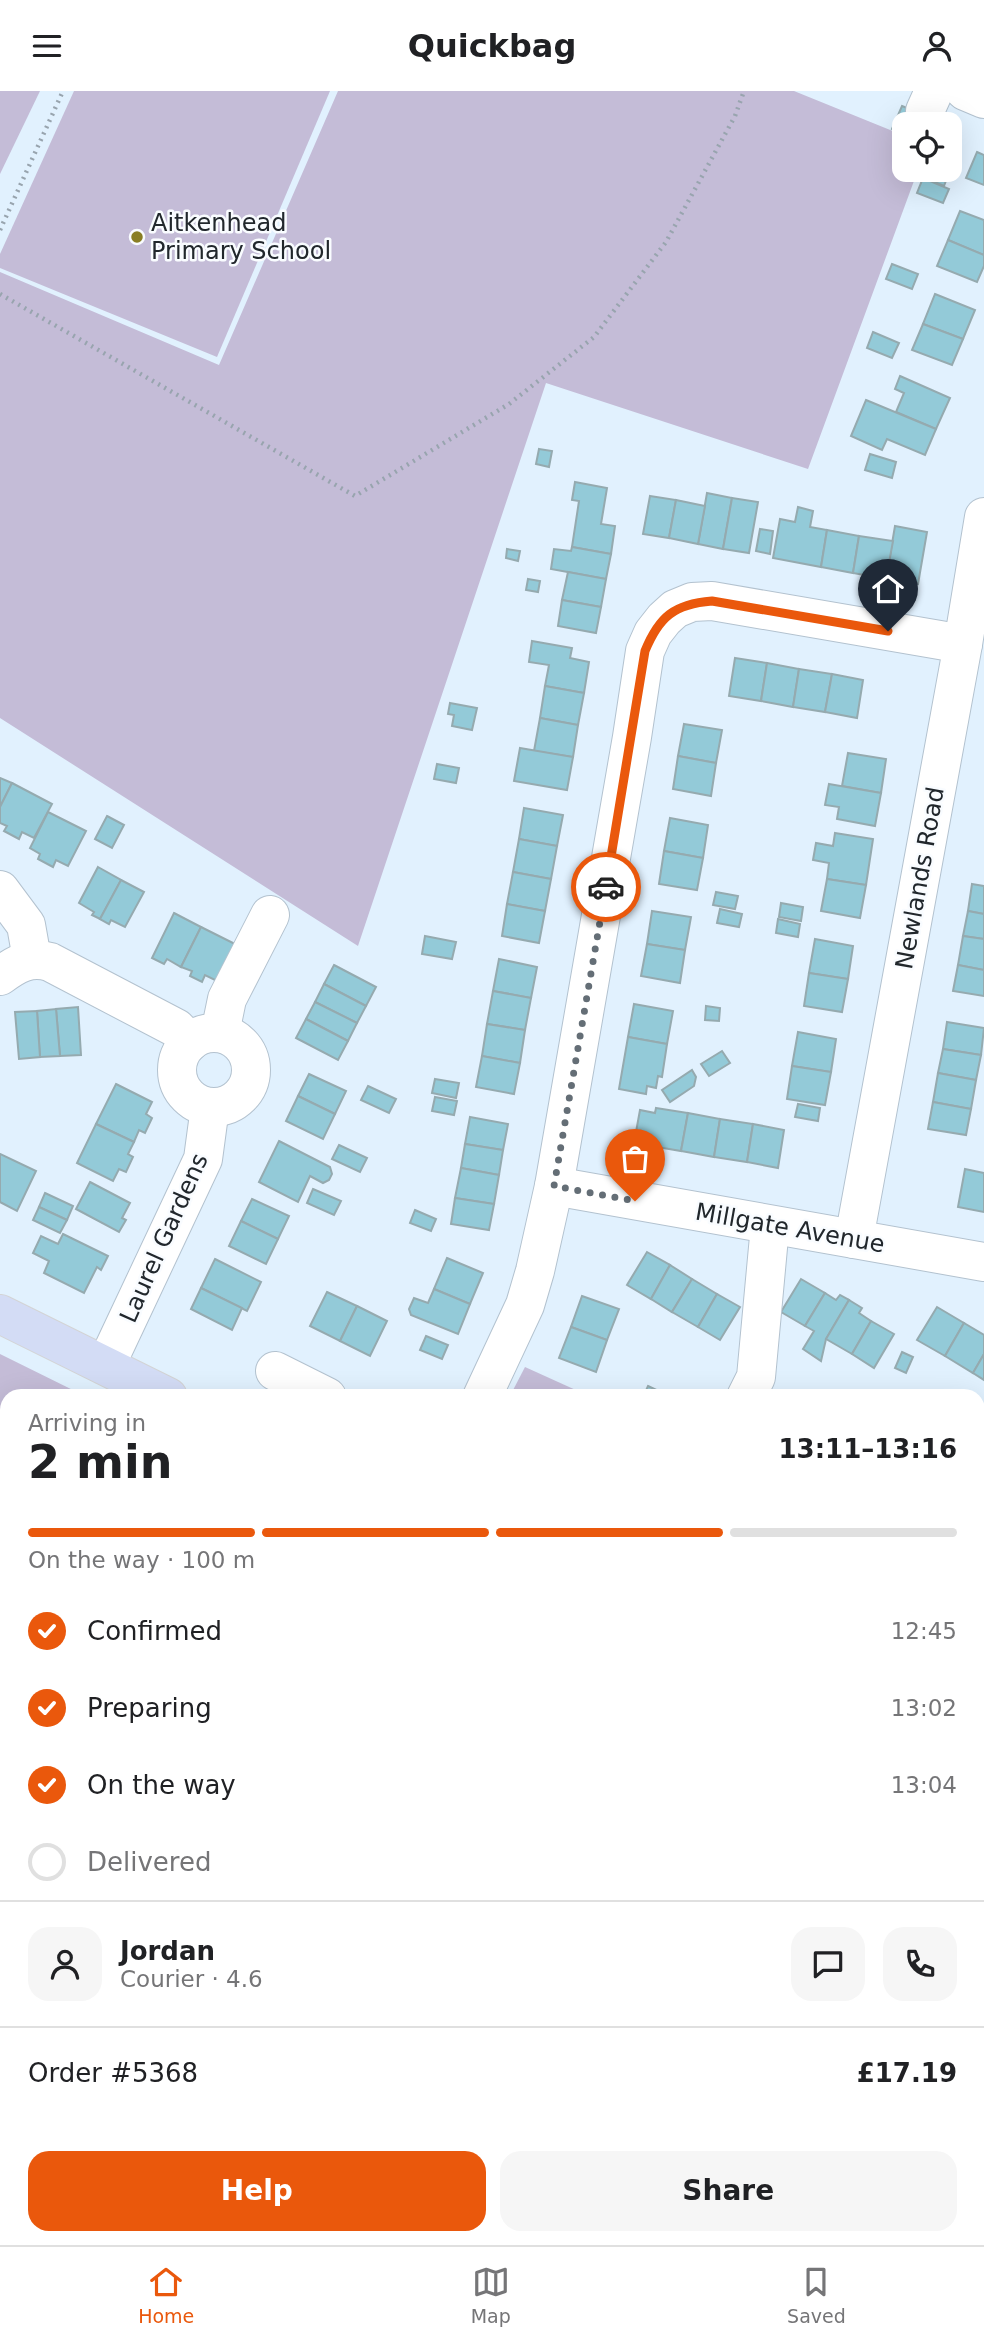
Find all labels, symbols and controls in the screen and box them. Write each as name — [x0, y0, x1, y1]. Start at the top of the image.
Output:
icon: menu — [28, 27, 66, 65]
text: Quickbag — [408, 27, 576, 65]
icon: person — [918, 27, 956, 65]
map controls — [892, 112, 962, 182]
button: locate — [892, 112, 962, 182]
place label: Aitkenhead Primary School — [151, 209, 331, 265]
marker: Aitkenhead Primary School — [129, 229, 145, 245]
pin — [858, 559, 918, 631]
icon: home — [869, 570, 907, 608]
street label: Newlands Road — [890, 785, 950, 971]
courier — [571, 852, 641, 922]
icon: car — [587, 868, 625, 906]
pin — [605, 1129, 665, 1201]
icon: bag — [616, 1140, 654, 1178]
street label: Laurel Gardens — [114, 1149, 214, 1327]
street label: Millgate Avenue — [693, 1198, 887, 1258]
text: Arriving in — [28, 1410, 146, 1436]
text: 13:11–13:16 — [778, 1434, 957, 1464]
text: 2 min — [28, 1435, 172, 1489]
text: On the way · 100 m — [28, 1547, 255, 1573]
icon: check — [28, 1612, 66, 1650]
text: Confirmed — [87, 1616, 222, 1646]
text: 12:45 — [891, 1618, 957, 1644]
icon: check — [28, 1689, 66, 1727]
text: Preparing — [87, 1693, 212, 1723]
text: 13:02 — [891, 1695, 957, 1721]
icon: check — [28, 1766, 66, 1804]
text: On the way — [87, 1770, 236, 1800]
text: 13:04 — [891, 1772, 957, 1798]
text: Delivered — [87, 1847, 211, 1877]
button: person — [28, 1927, 102, 2001]
button: chat — [791, 1927, 865, 2001]
button: phone — [883, 1927, 957, 2001]
text: Jordan — [120, 1936, 215, 1966]
text: Courier · 4.6 — [120, 1966, 263, 1992]
text: Order #5368 — [28, 2058, 198, 2088]
text: £17.19 — [857, 2058, 957, 2088]
button: Help — [28, 2151, 486, 2231]
button: Share — [500, 2151, 957, 2231]
tab: Home — [138, 2263, 194, 2327]
tab: Map — [471, 2263, 511, 2327]
tab: Saved — [787, 2263, 846, 2327]

